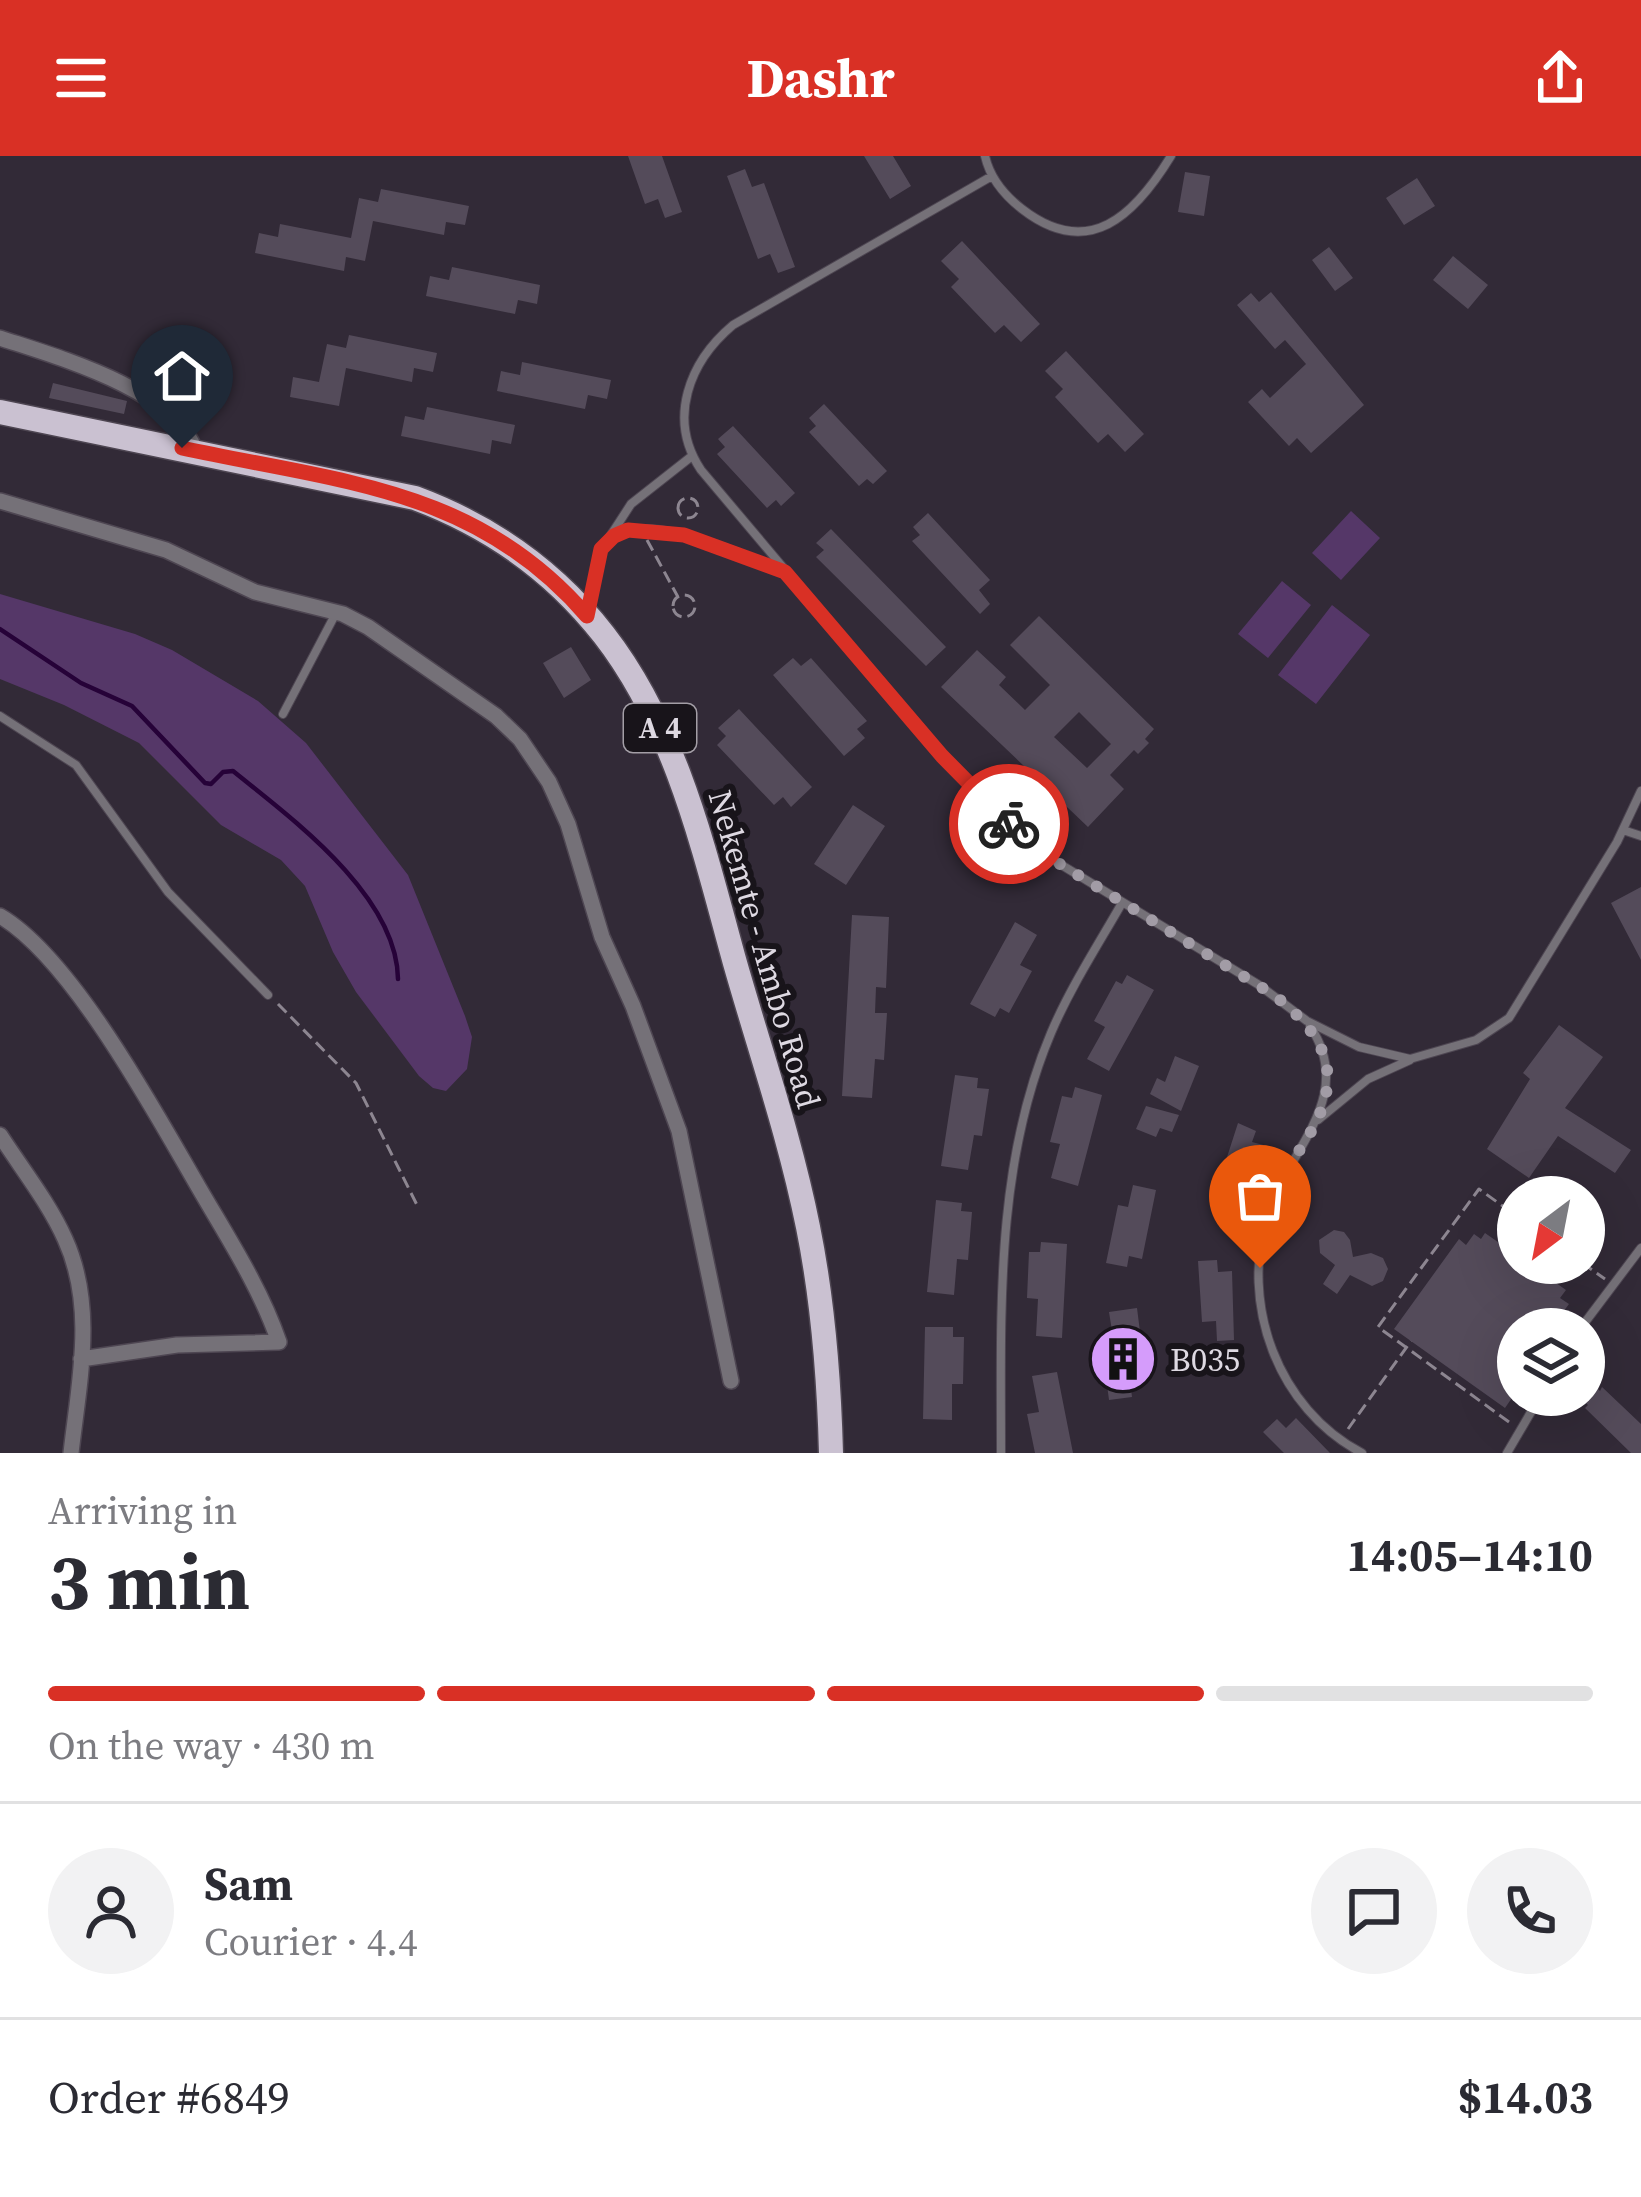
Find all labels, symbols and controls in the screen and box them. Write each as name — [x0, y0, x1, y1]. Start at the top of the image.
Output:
text: Dashr — [746, 41, 895, 115]
icon: menu — [48, 45, 114, 111]
icon: share — [1527, 45, 1593, 111]
pin — [131, 325, 233, 448]
icon: home — [149, 343, 215, 409]
road number: A 4 — [624, 704, 696, 752]
courier — [949, 764, 1069, 884]
street label: Nekemte - Ambo Road — [698, 785, 832, 1114]
icon: bike — [976, 791, 1042, 857]
pin — [1209, 1145, 1311, 1268]
icon: bag — [1227, 1163, 1293, 1229]
north arrow — [1497, 1176, 1605, 1284]
map controls — [1497, 1176, 1605, 1416]
button: layers — [1497, 1308, 1605, 1416]
building icon: B035 — [1088, 1324, 1158, 1394]
place label: B035 — [1170, 1337, 1240, 1382]
text: Arriving in — [48, 1484, 237, 1537]
text: 14:05–14:10 — [1347, 1524, 1593, 1586]
text: 3 min — [48, 1528, 250, 1635]
text: On the way · 430 m — [48, 1719, 375, 1772]
button: person — [48, 1848, 174, 1974]
button: chat — [1311, 1848, 1437, 1974]
button: phone — [1467, 1848, 1593, 1974]
text: Sam — [204, 1853, 293, 1915]
text: Courier · 4.4 — [204, 1915, 417, 1968]
text: Order #6849 — [48, 2066, 290, 2128]
text: $14.03 — [1458, 2066, 1593, 2128]

